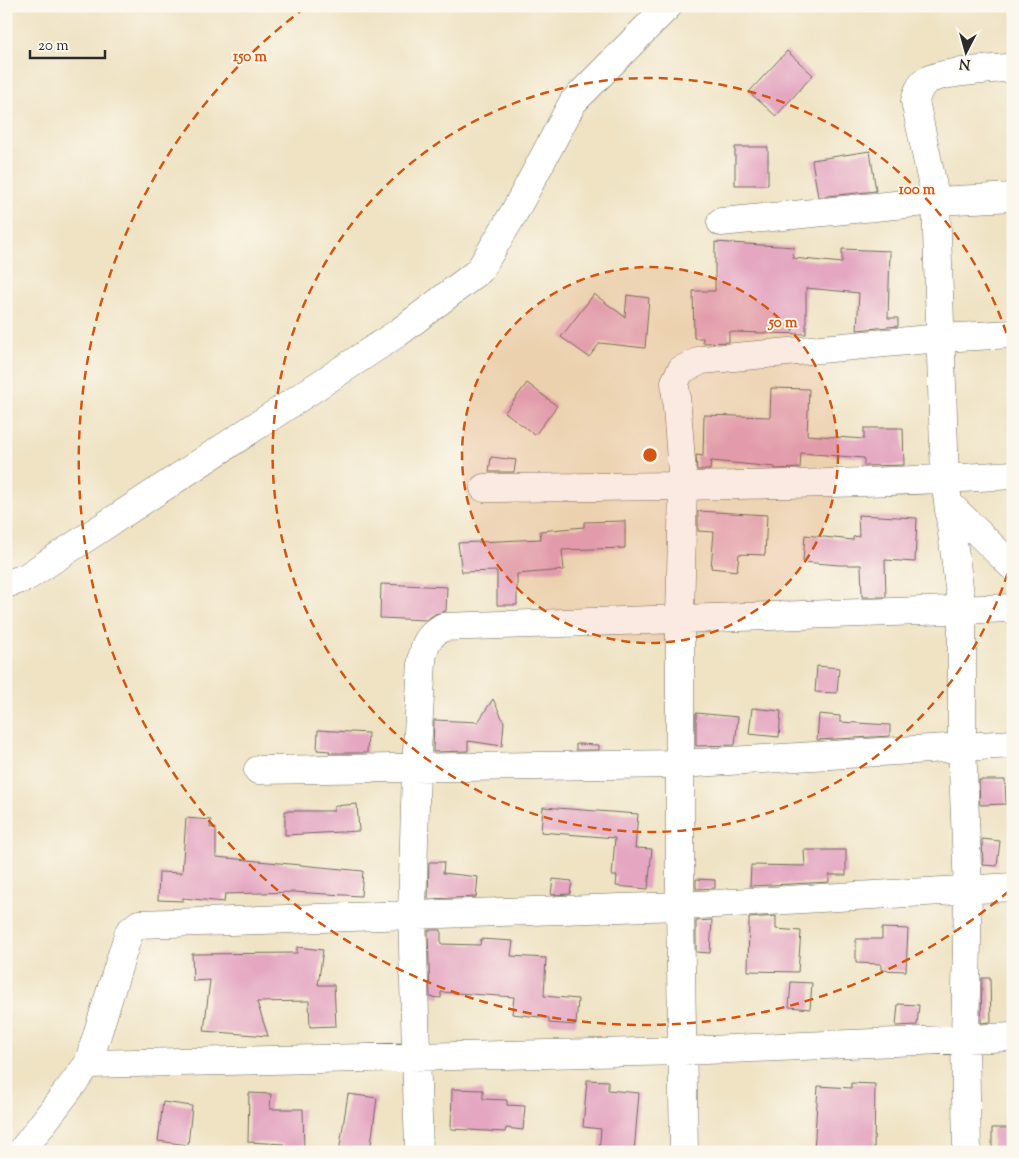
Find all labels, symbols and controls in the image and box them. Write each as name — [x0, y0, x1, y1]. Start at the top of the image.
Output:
scale bar — [30, 28, 105, 60]
north arrow — [942, 28, 992, 78]
text: 20 m — [38, 36, 69, 57]
text: 150 m — [233, 47, 267, 68]
text: N — [958, 52, 971, 73]
text: 100 m — [899, 180, 936, 201]
text: 50 m — [768, 313, 798, 334]
centre of rings — [641, 446, 659, 464]

